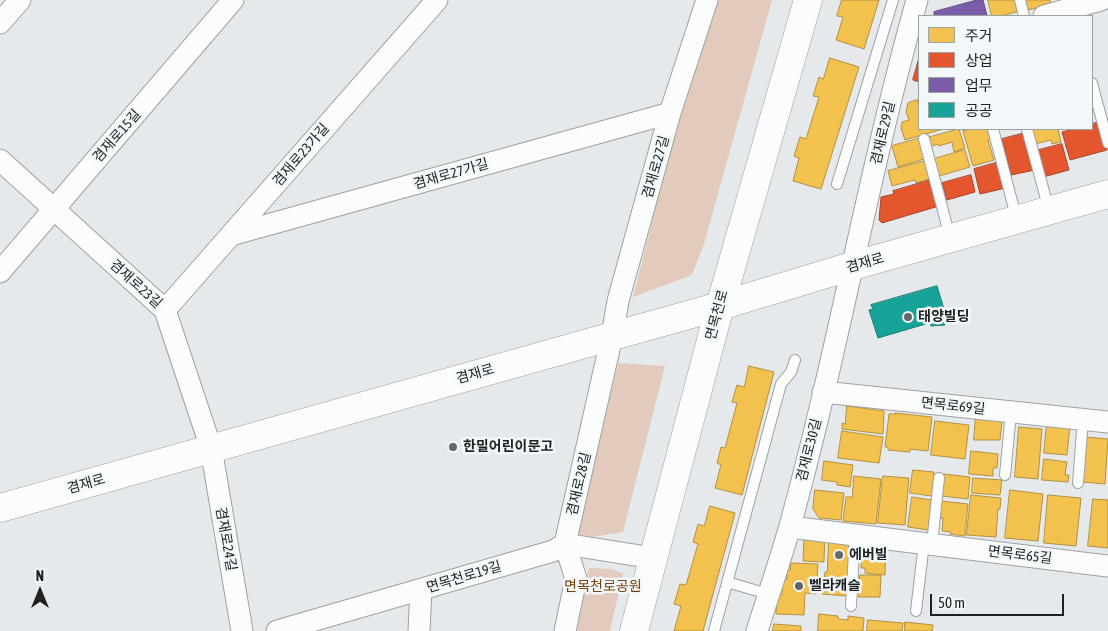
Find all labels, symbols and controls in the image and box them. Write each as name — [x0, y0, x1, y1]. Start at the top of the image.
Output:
legend — [918, 15, 1093, 130]
text: 주거 — [965, 27, 993, 44]
text: 상업 — [965, 52, 993, 69]
text: 업무 — [965, 77, 993, 94]
street label: 겸재로29길 — [868, 100, 898, 166]
text: 공공 — [965, 102, 993, 119]
street label: 겸재로15길 — [89, 106, 145, 166]
street label: 겸재로23가길 — [269, 120, 333, 190]
street label: 겸재로27길 — [639, 134, 673, 200]
street label: 겸재로27가길 — [411, 155, 491, 193]
street label: 겸재로 — [844, 250, 886, 276]
street label: 겸재로23길 — [106, 256, 166, 312]
street label: 면목천로 — [702, 288, 732, 342]
place label: 태양빌딩 — [918, 309, 970, 325]
marker: 태양빌딩 — [902, 311, 914, 323]
street label: 겸재로 — [454, 361, 496, 387]
street label: 면목로69길 — [920, 394, 986, 418]
street label: 겸재로30길 — [793, 417, 825, 483]
place label: 한밀어린이문고 — [463, 439, 553, 455]
marker: 한밀어린이문고 — [447, 441, 459, 453]
street label: 겸재로28길 — [564, 451, 594, 517]
street label: 겸재로 — [65, 471, 107, 497]
street label: 겸재로24길 — [212, 506, 240, 572]
street label: 면목로65길 — [987, 543, 1053, 567]
place label: 에버빌 — [849, 547, 888, 563]
marker: 에버빌 — [833, 549, 845, 561]
street label: 면목천로19길 — [424, 558, 504, 596]
north arrow — [15, 566, 65, 616]
text: N — [36, 568, 44, 584]
place label: 벨라캐슬 — [809, 578, 861, 594]
park label: 면목천로공원 — [564, 579, 642, 595]
marker: 벨라캐슬 — [793, 580, 805, 592]
scale bar — [933, 584, 1067, 616]
text: 50 m — [938, 594, 965, 611]

